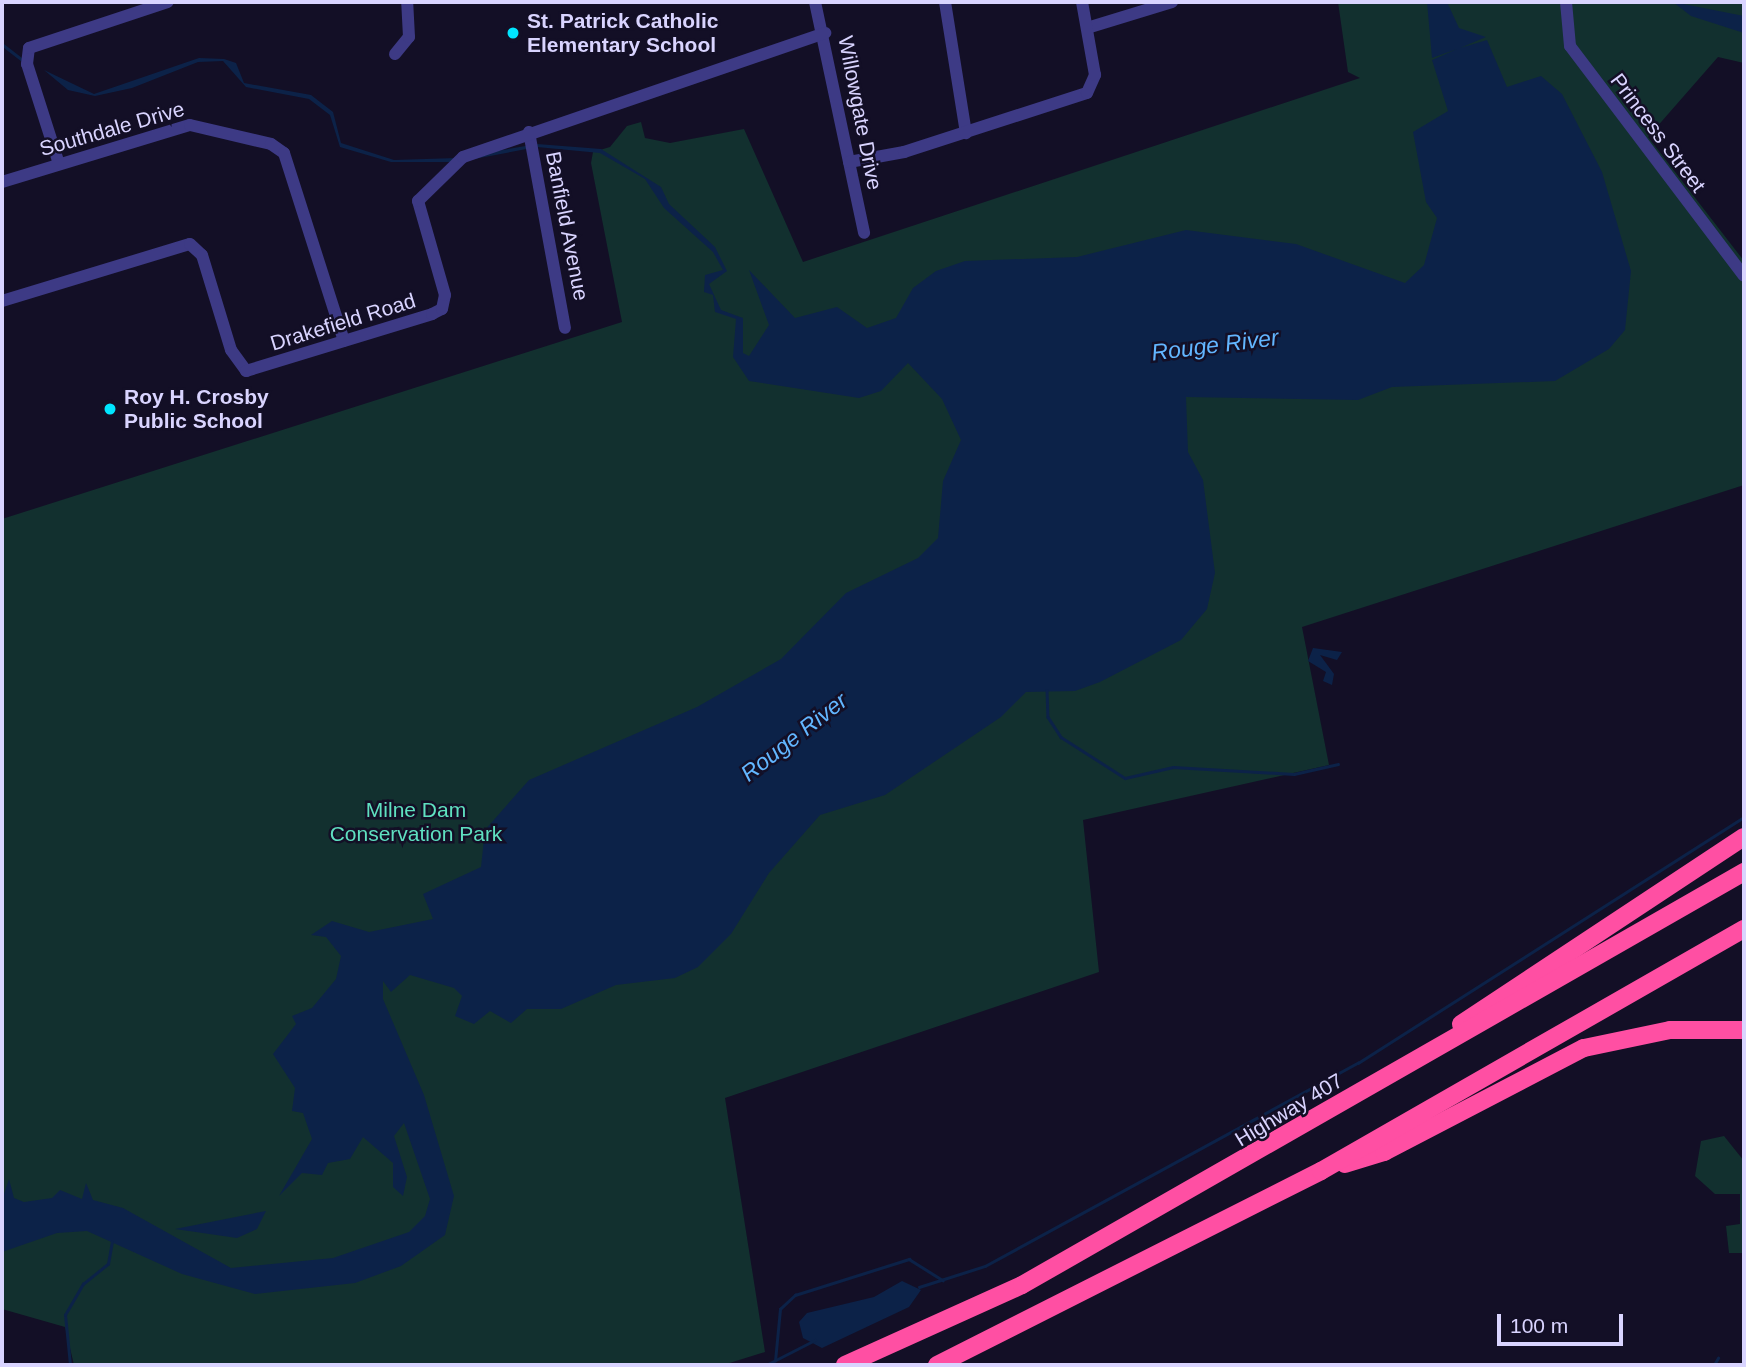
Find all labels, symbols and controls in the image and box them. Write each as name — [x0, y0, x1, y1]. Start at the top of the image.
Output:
place label: St. Patrick Catholic Elementary School — [527, 8, 718, 58]
marker: St. Patrick Catholic Elementary School — [505, 25, 521, 41]
street label: Willowgate Drive — [833, 34, 887, 192]
street label: Princess Street — [1605, 69, 1711, 197]
street label: Southdale Drive — [37, 96, 187, 162]
street label: Banfield Avenue — [540, 149, 594, 303]
street label: Drakefield Road — [267, 288, 419, 356]
water label: Rouge River — [1150, 324, 1280, 366]
place label: Roy H. Crosby Public School — [124, 384, 269, 434]
marker: Roy H. Crosby Public School — [102, 401, 118, 417]
water label: Rouge River — [735, 687, 853, 787]
park label: Milne Dam Conservation Park — [330, 797, 502, 847]
street label: Highway 407 — [1230, 1068, 1348, 1152]
scale bar — [1501, 1300, 1627, 1344]
text: 100 m — [1510, 1314, 1568, 1337]

